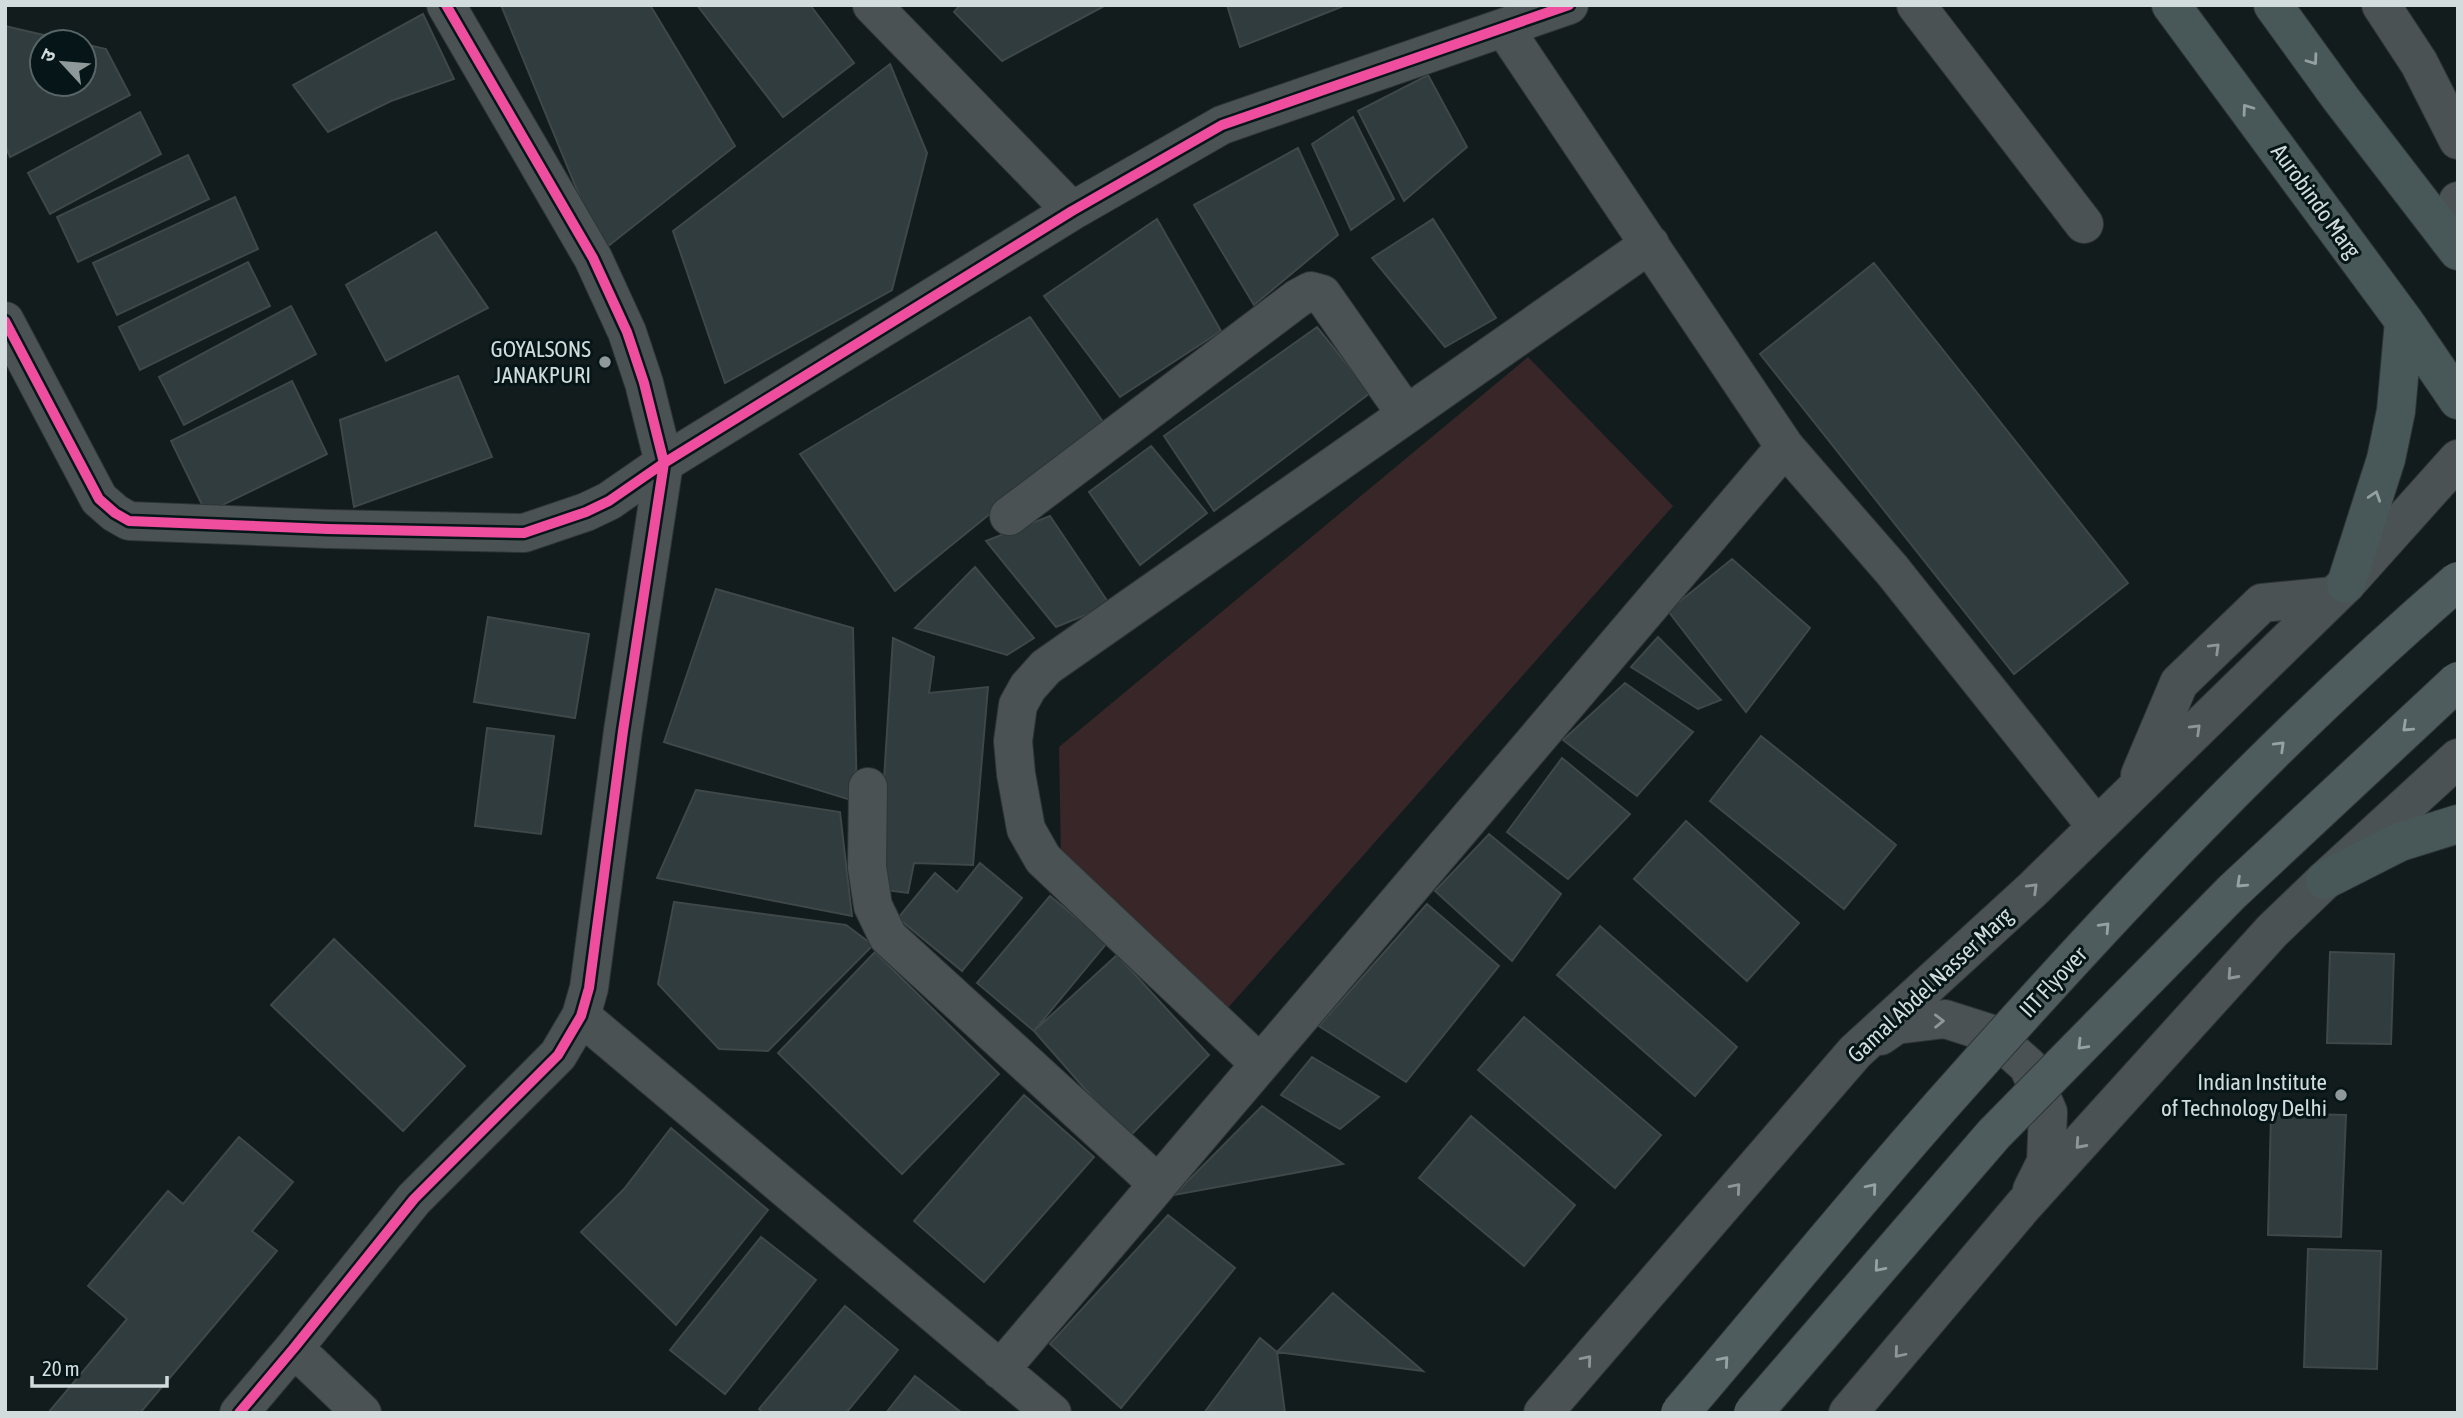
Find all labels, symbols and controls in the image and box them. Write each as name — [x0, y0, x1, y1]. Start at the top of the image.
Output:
north arrow — [28, 28, 98, 98]
text: उ — [35, 45, 60, 65]
one-way arrow — [2305, 53, 2317, 65]
one-way arrow — [2243, 104, 2256, 117]
street label: Aurobindo Marg — [2266, 139, 2366, 263]
place label: GOYALSONS JANAKPURI — [490, 336, 591, 388]
marker: GOYALSONS JANAKPURI — [597, 354, 613, 370]
one-way arrow — [2367, 491, 2382, 503]
one-way arrow — [2207, 644, 2220, 657]
one-way arrow — [2402, 719, 2415, 731]
one-way arrow — [2188, 725, 2201, 738]
one-way arrow — [2272, 742, 2285, 755]
one-way arrow — [2236, 874, 2249, 887]
one-way arrow — [2025, 884, 2038, 896]
street label: Gamal Abdel Nasser Marg — [1842, 902, 2018, 1068]
one-way arrow — [2096, 922, 2109, 935]
street label: IIT Flyover — [2014, 941, 2093, 1022]
one-way arrow — [2228, 967, 2241, 980]
one-way arrow — [1934, 1013, 1945, 1029]
one-way arrow — [2077, 1037, 2090, 1050]
place label: Indian Institute of Technology Delhi — [2161, 1069, 2327, 1121]
marker: Indian Institute of Technology Delhi — [2333, 1087, 2349, 1103]
one-way arrow — [2075, 1136, 2088, 1149]
one-way arrow — [1728, 1183, 1740, 1196]
one-way arrow — [1863, 1183, 1876, 1195]
one-way arrow — [1875, 1259, 1887, 1272]
scale bar — [32, 1344, 166, 1388]
one-way arrow — [1894, 1345, 1907, 1357]
text: 20 m — [42, 1356, 80, 1380]
one-way arrow — [1579, 1356, 1591, 1369]
one-way arrow — [1716, 1356, 1728, 1369]

